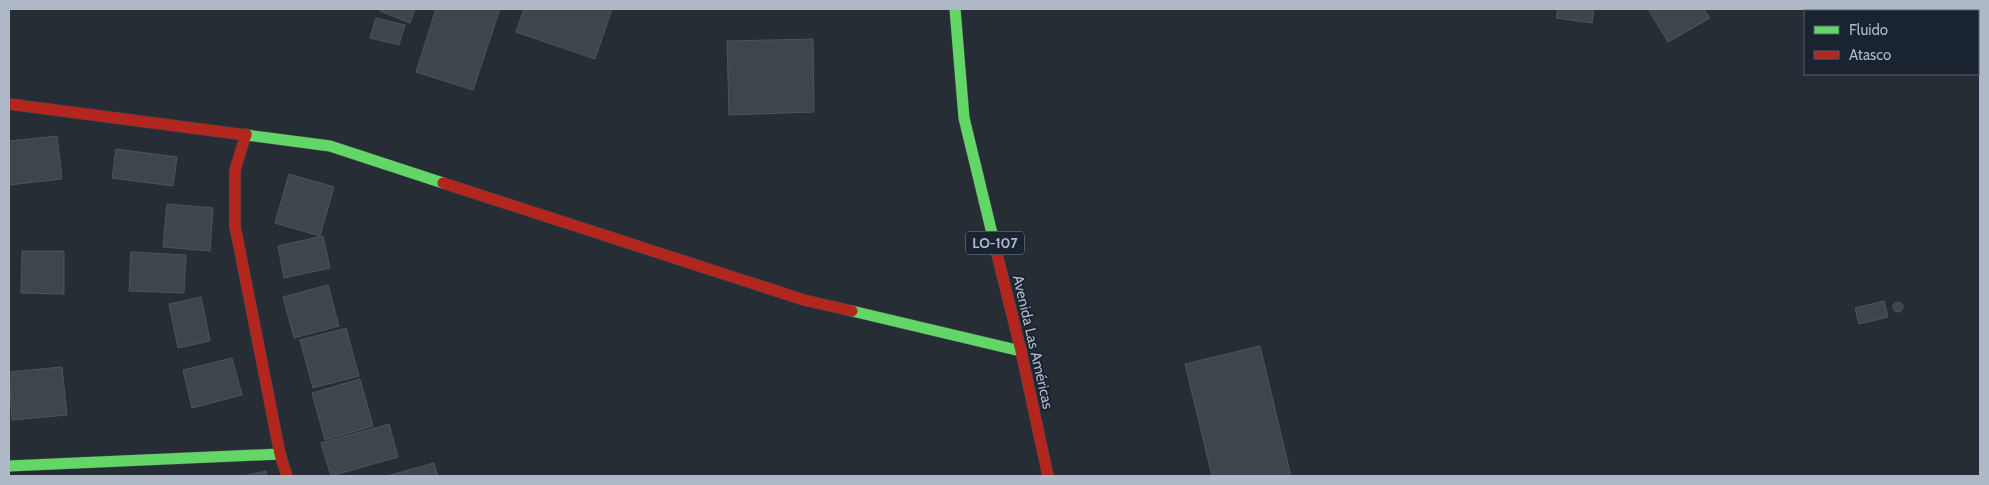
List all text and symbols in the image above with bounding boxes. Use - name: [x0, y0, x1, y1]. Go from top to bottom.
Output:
- legend: [1804, 10, 1979, 75]
- text: Fluido: [1849, 21, 1888, 39]
- text: Atasco: [1849, 46, 1891, 64]
- road number: LO-107: [966, 232, 1024, 254]
- street label: Avenida Las Américas: [1009, 273, 1057, 411]

